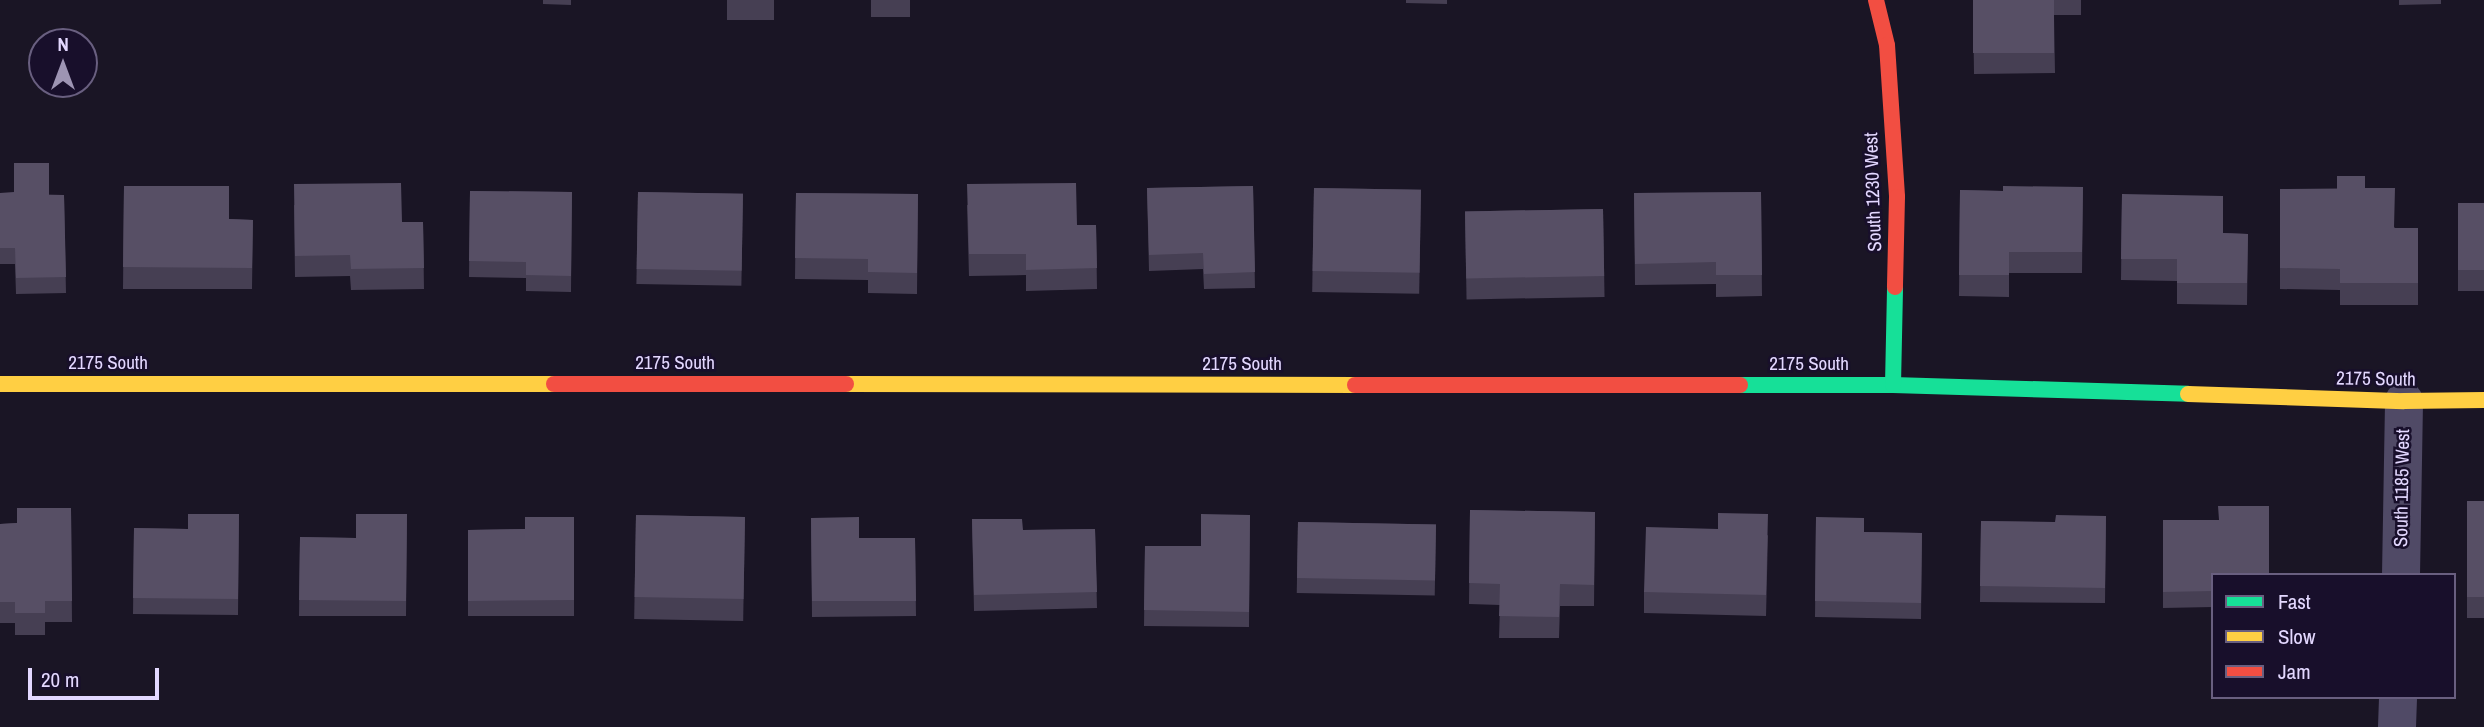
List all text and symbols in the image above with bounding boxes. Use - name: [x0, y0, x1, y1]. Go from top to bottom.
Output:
- north arrow: [28, 28, 98, 98]
- text: N: [57, 31, 69, 57]
- street label: South 1230 West: [1860, 132, 1886, 252]
- street label: 2175 South: [68, 352, 148, 374]
- street label: 2175 South: [635, 352, 715, 374]
- street label: 2175 South: [1202, 353, 1282, 375]
- street label: 2175 South: [1769, 353, 1849, 375]
- street label: 2175 South: [2336, 367, 2416, 391]
- street label: South 1185 West: [2390, 429, 2414, 547]
- legend: [2211, 573, 2456, 699]
- text: Fast: [2278, 587, 2311, 616]
- text: Slow: [2278, 622, 2315, 651]
- scale bar: [32, 654, 163, 698]
- text: Jam: [2278, 657, 2311, 686]
- text: 20 m: [41, 665, 79, 694]

